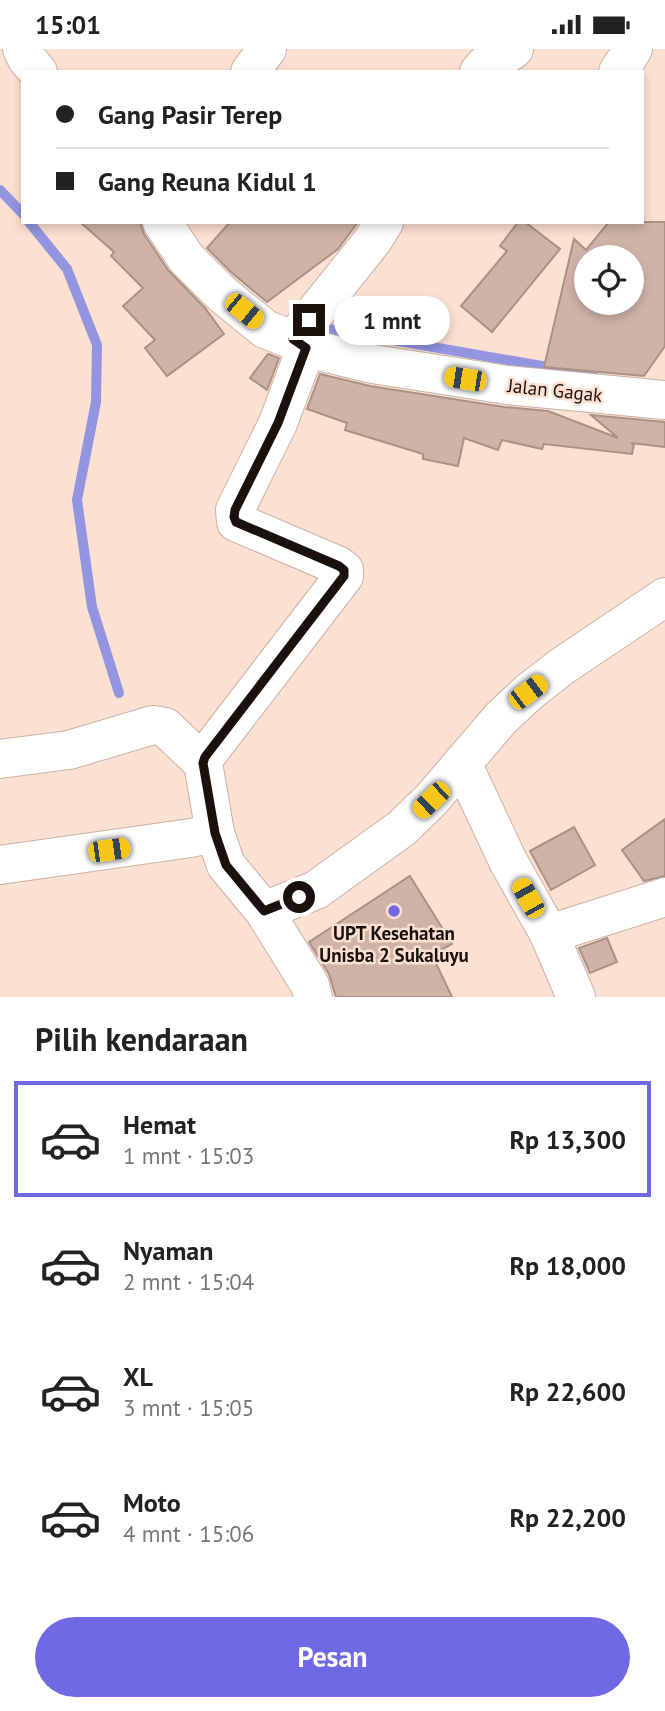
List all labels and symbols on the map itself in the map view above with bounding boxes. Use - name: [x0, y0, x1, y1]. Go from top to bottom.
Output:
- car: [222, 290, 267, 332]
- callout: 1 mnt: [334, 295, 449, 345]
- route end: [293, 304, 325, 336]
- car: [443, 365, 488, 393]
- street label: Jalan Gagak: [505, 373, 604, 407]
- car: [505, 671, 552, 713]
- car: [409, 778, 454, 822]
- car: [87, 837, 132, 863]
- car: [509, 875, 548, 921]
- route start: [283, 881, 315, 913]
- marker: UPT Kesehatan Unisba 2 Sukaluyu: [386, 903, 402, 919]
- place label: UPT Kesehatan Unisba 2 Sukaluyu: [319, 921, 469, 967]

